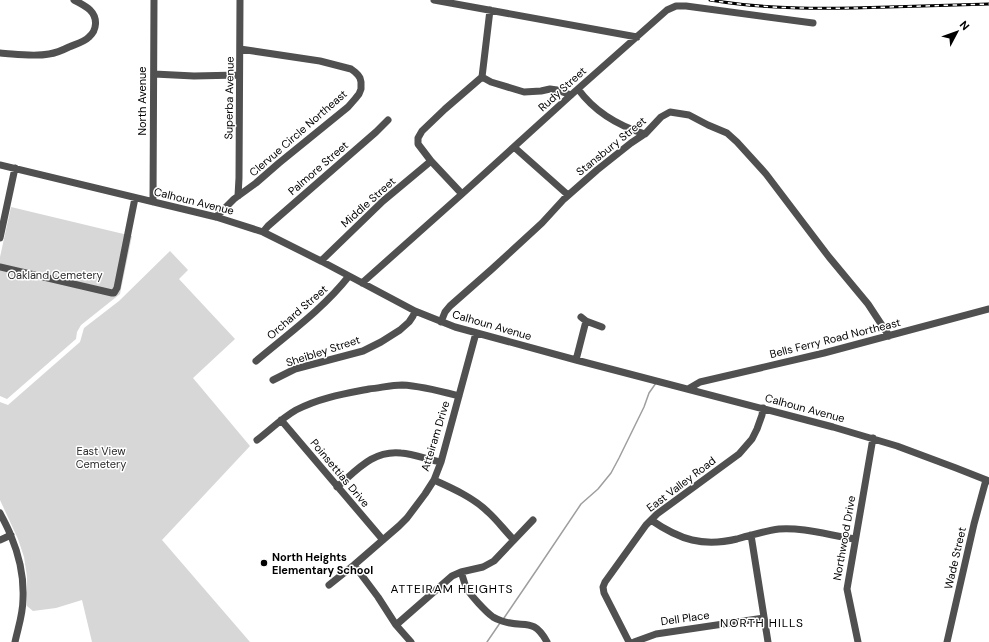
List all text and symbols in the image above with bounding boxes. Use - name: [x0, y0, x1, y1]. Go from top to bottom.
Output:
- north arrow: [937, 12, 977, 52]
- text: N: [957, 18, 972, 33]
- street label: Superba Avenue: [221, 56, 237, 140]
- street label: Rudy Street: [535, 64, 589, 114]
- street label: North Avenue: [135, 66, 149, 136]
- street label: Clervue Circle Northeast: [246, 87, 350, 179]
- street label: Stansbury Street: [573, 113, 649, 179]
- street label: Palmore Street: [285, 138, 351, 198]
- street label: Middle Street: [338, 174, 398, 230]
- street label: Calhoun Avenue: [152, 184, 236, 218]
- park label: Oakland Cemetery: [7, 268, 103, 282]
- street label: Orchard Street: [264, 282, 330, 342]
- street label: Calhoun Avenue: [451, 307, 533, 343]
- street label: Bells Ferry Road Northeast: [768, 315, 902, 361]
- street label: Sheibley Street: [284, 332, 362, 370]
- street label: Calhoun Avenue: [764, 391, 846, 425]
- street label: Atteiram Drive: [418, 399, 452, 473]
- street label: Poinsettias Drive: [307, 436, 373, 510]
- park label: East View Cemetery: [76, 444, 126, 471]
- street label: East Valley Road: [644, 453, 718, 515]
- street label: Northwood Drive: [830, 494, 858, 582]
- street label: Wade Street: [941, 526, 969, 590]
- place label: North Heights Elementary School: [272, 550, 373, 577]
- marker: North Heights Elementary School: [259, 558, 269, 568]
- district label: ATTEIRAM HEIGHTS: [391, 581, 513, 597]
- street label: Dell Place: [660, 608, 710, 628]
- district label: NORTH HILLS: [720, 615, 804, 631]

